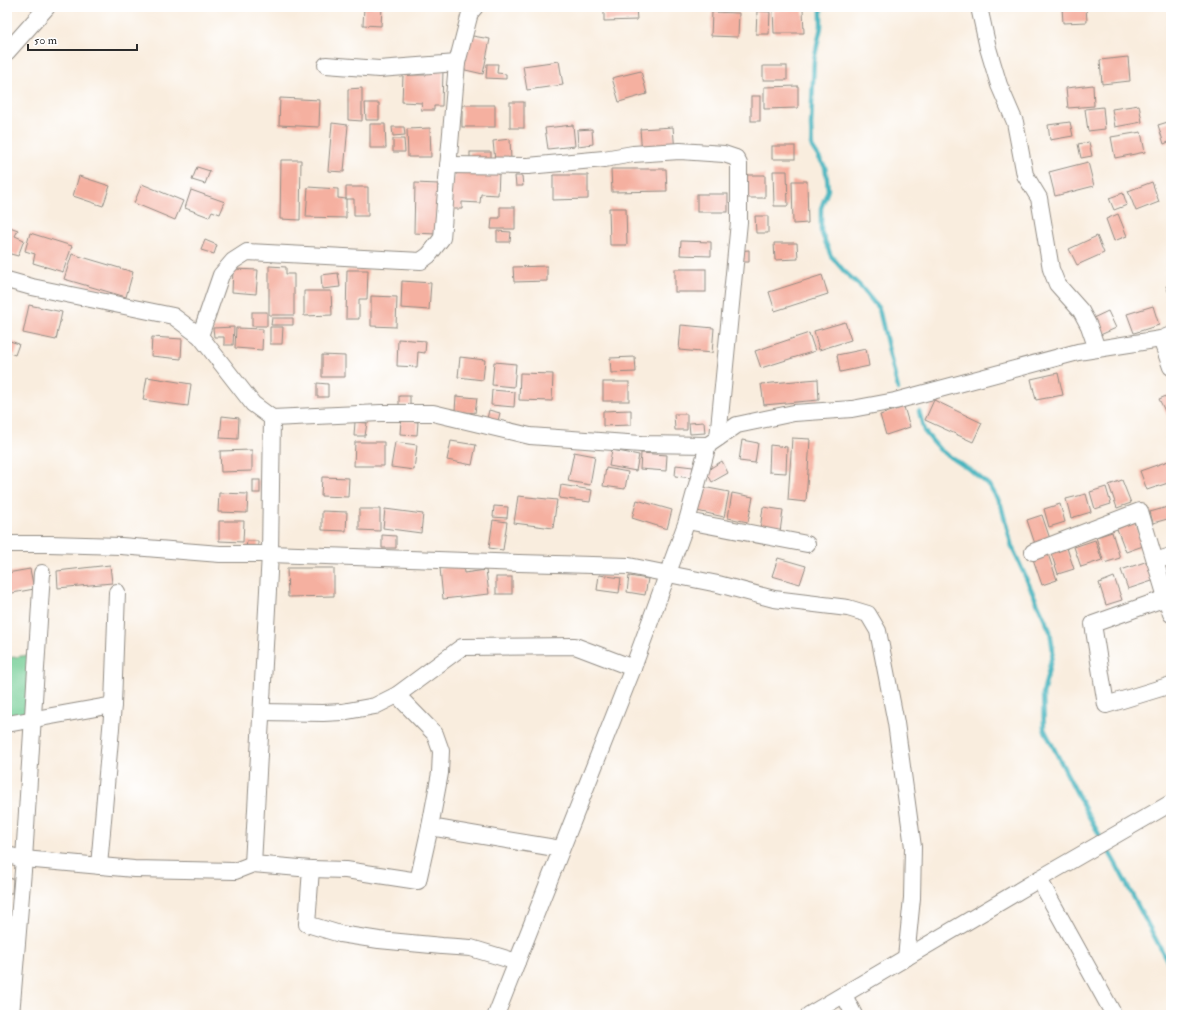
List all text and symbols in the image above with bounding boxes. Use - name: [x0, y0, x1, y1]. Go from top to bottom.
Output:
- scale bar: [28, 26, 137, 52]
- text: 50 m: [34, 33, 58, 48]

